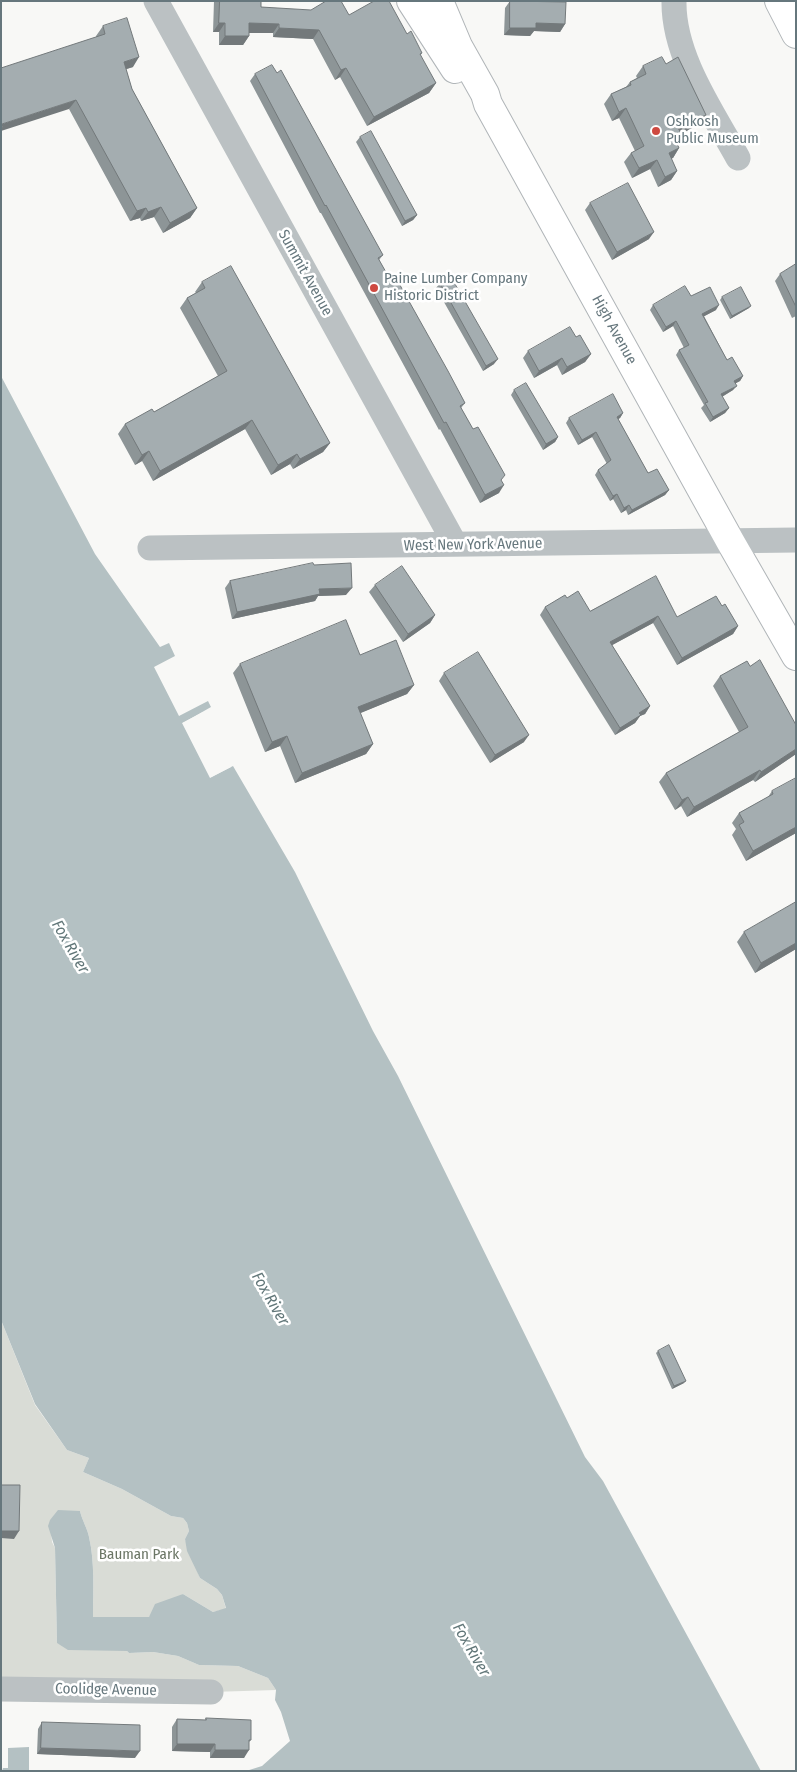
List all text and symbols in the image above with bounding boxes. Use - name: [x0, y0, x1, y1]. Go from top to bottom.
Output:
- place label: Oshkosh Public Museum: [666, 113, 759, 148]
- marker: Oshkosh Public Museum: [650, 125, 662, 137]
- street label: Summit Avenue: [274, 227, 336, 319]
- place label: Paine Lumber Company Historic District: [384, 270, 527, 305]
- marker: Paine Lumber Company Historic District: [368, 282, 380, 294]
- street label: High Avenue: [588, 292, 640, 368]
- street label: West New York Avenue: [404, 535, 542, 555]
- water label: Fox River: [47, 917, 93, 977]
- water label: Fox River: [247, 1269, 293, 1329]
- park label: Bauman Park: [99, 1546, 179, 1564]
- water label: Fox River: [448, 1620, 494, 1680]
- street label: Coolidge Avenue: [55, 1680, 157, 1700]

